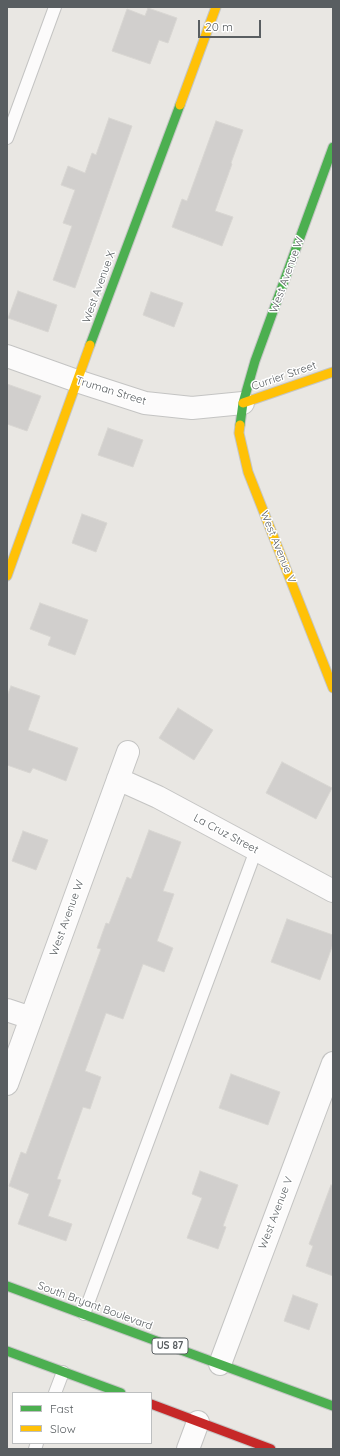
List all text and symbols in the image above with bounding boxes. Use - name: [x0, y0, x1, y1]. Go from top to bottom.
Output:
- scale bar: [200, 12, 263, 38]
- text: 20 m: [205, 19, 233, 34]
- street label: West Avenue W: [267, 235, 307, 315]
- street label: West Avenue X: [80, 249, 118, 325]
- street label: Currier Street: [250, 359, 318, 393]
- street label: Truman Street: [74, 374, 148, 408]
- street label: West Avenue V: [258, 509, 298, 585]
- street label: La Cruz Street: [191, 811, 261, 857]
- street label: West Avenue W: [47, 878, 87, 958]
- street label: West Avenue V: [256, 1175, 296, 1251]
- street label: South Bryant Boulevard: [36, 1279, 154, 1333]
- road number: US 87: [152, 1338, 188, 1354]
- legend: [12, 1392, 152, 1444]
- text: Fast: [50, 1401, 74, 1416]
- text: Slow: [50, 1421, 76, 1436]

